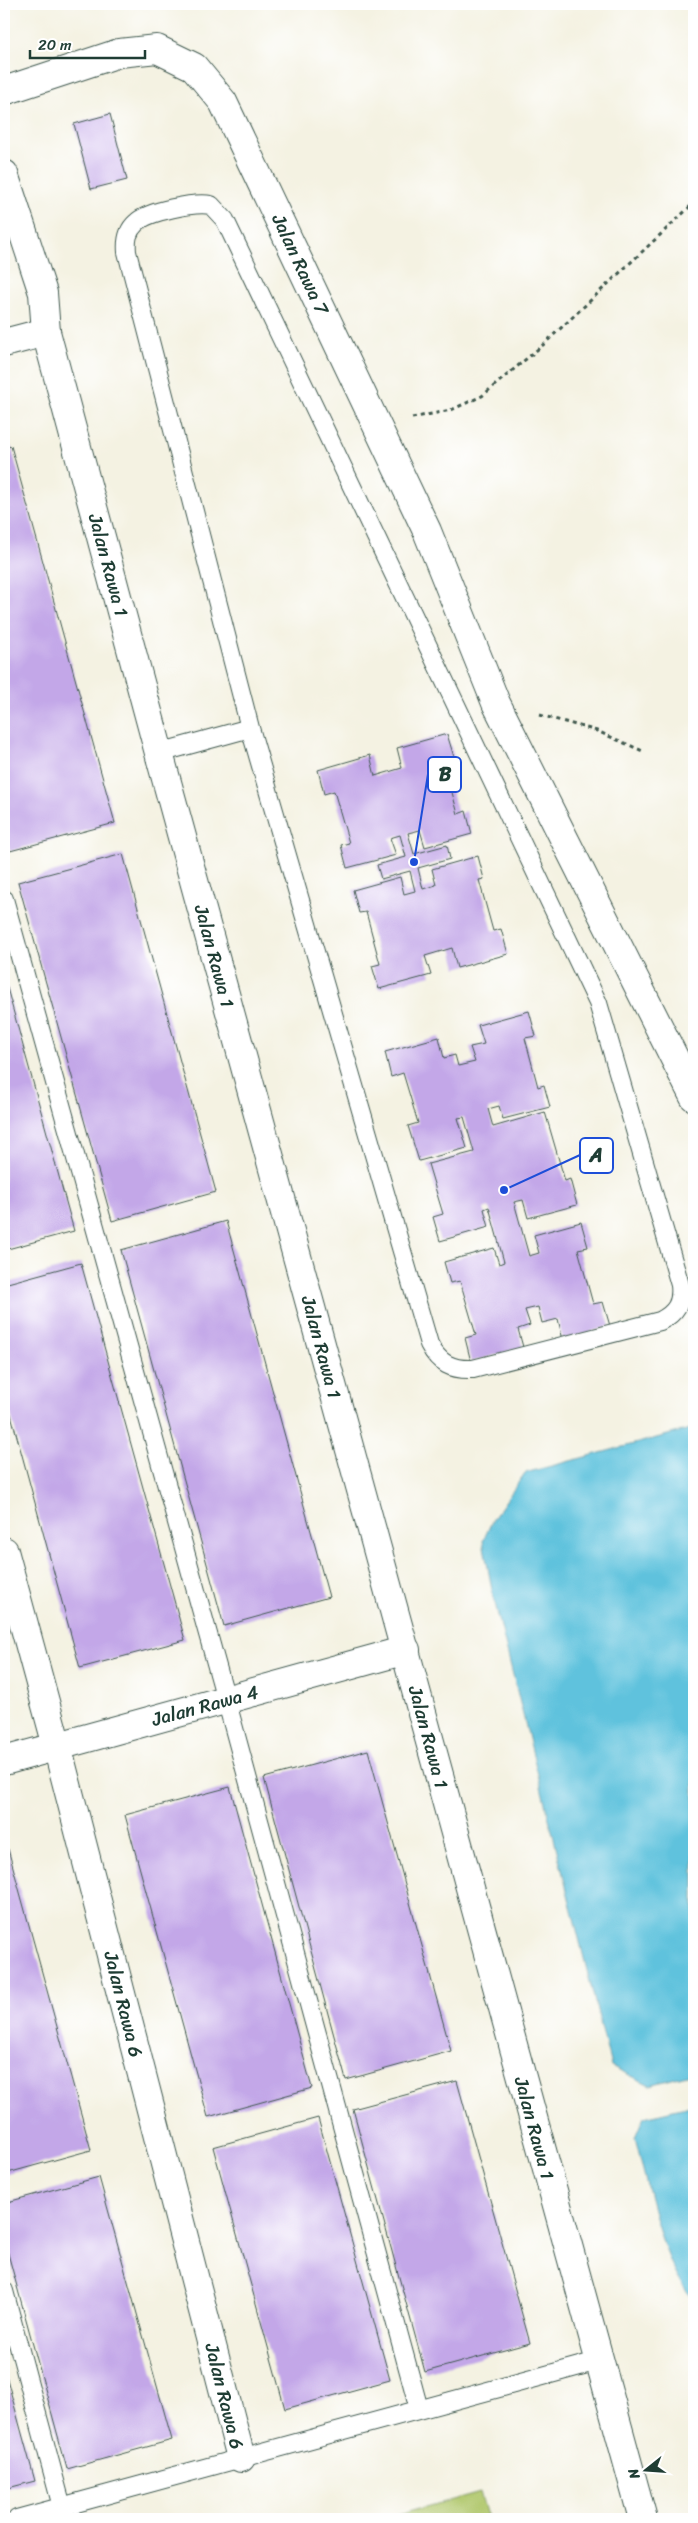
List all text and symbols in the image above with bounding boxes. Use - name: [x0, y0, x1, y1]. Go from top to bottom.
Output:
- scale bar: [30, 28, 145, 60]
- text: 20 m: [38, 32, 72, 58]
- street label: Jalan Rawa 7: [262, 207, 339, 321]
- street label: Jalan Rawa 1: [79, 509, 138, 620]
- callout: B: [428, 757, 461, 792]
- text: B: [439, 757, 452, 792]
- street label: Jalan Rawa 1: [185, 900, 244, 1011]
- callout: A: [580, 1138, 613, 1173]
- text: A: [588, 1138, 603, 1173]
- street label: Jalan Rawa 1: [292, 1291, 351, 1402]
- street label: Jalan Rawa 4: [147, 1675, 262, 1736]
- street label: Jalan Rawa 1: [399, 1681, 458, 1792]
- street label: Jalan Rawa 6: [94, 1947, 153, 2061]
- street label: Jalan Rawa 1: [505, 2072, 564, 2183]
- street label: Jalan Rawa 6: [195, 2339, 254, 2453]
- north arrow: [620, 2446, 670, 2496]
- text: N: [621, 2465, 648, 2483]

